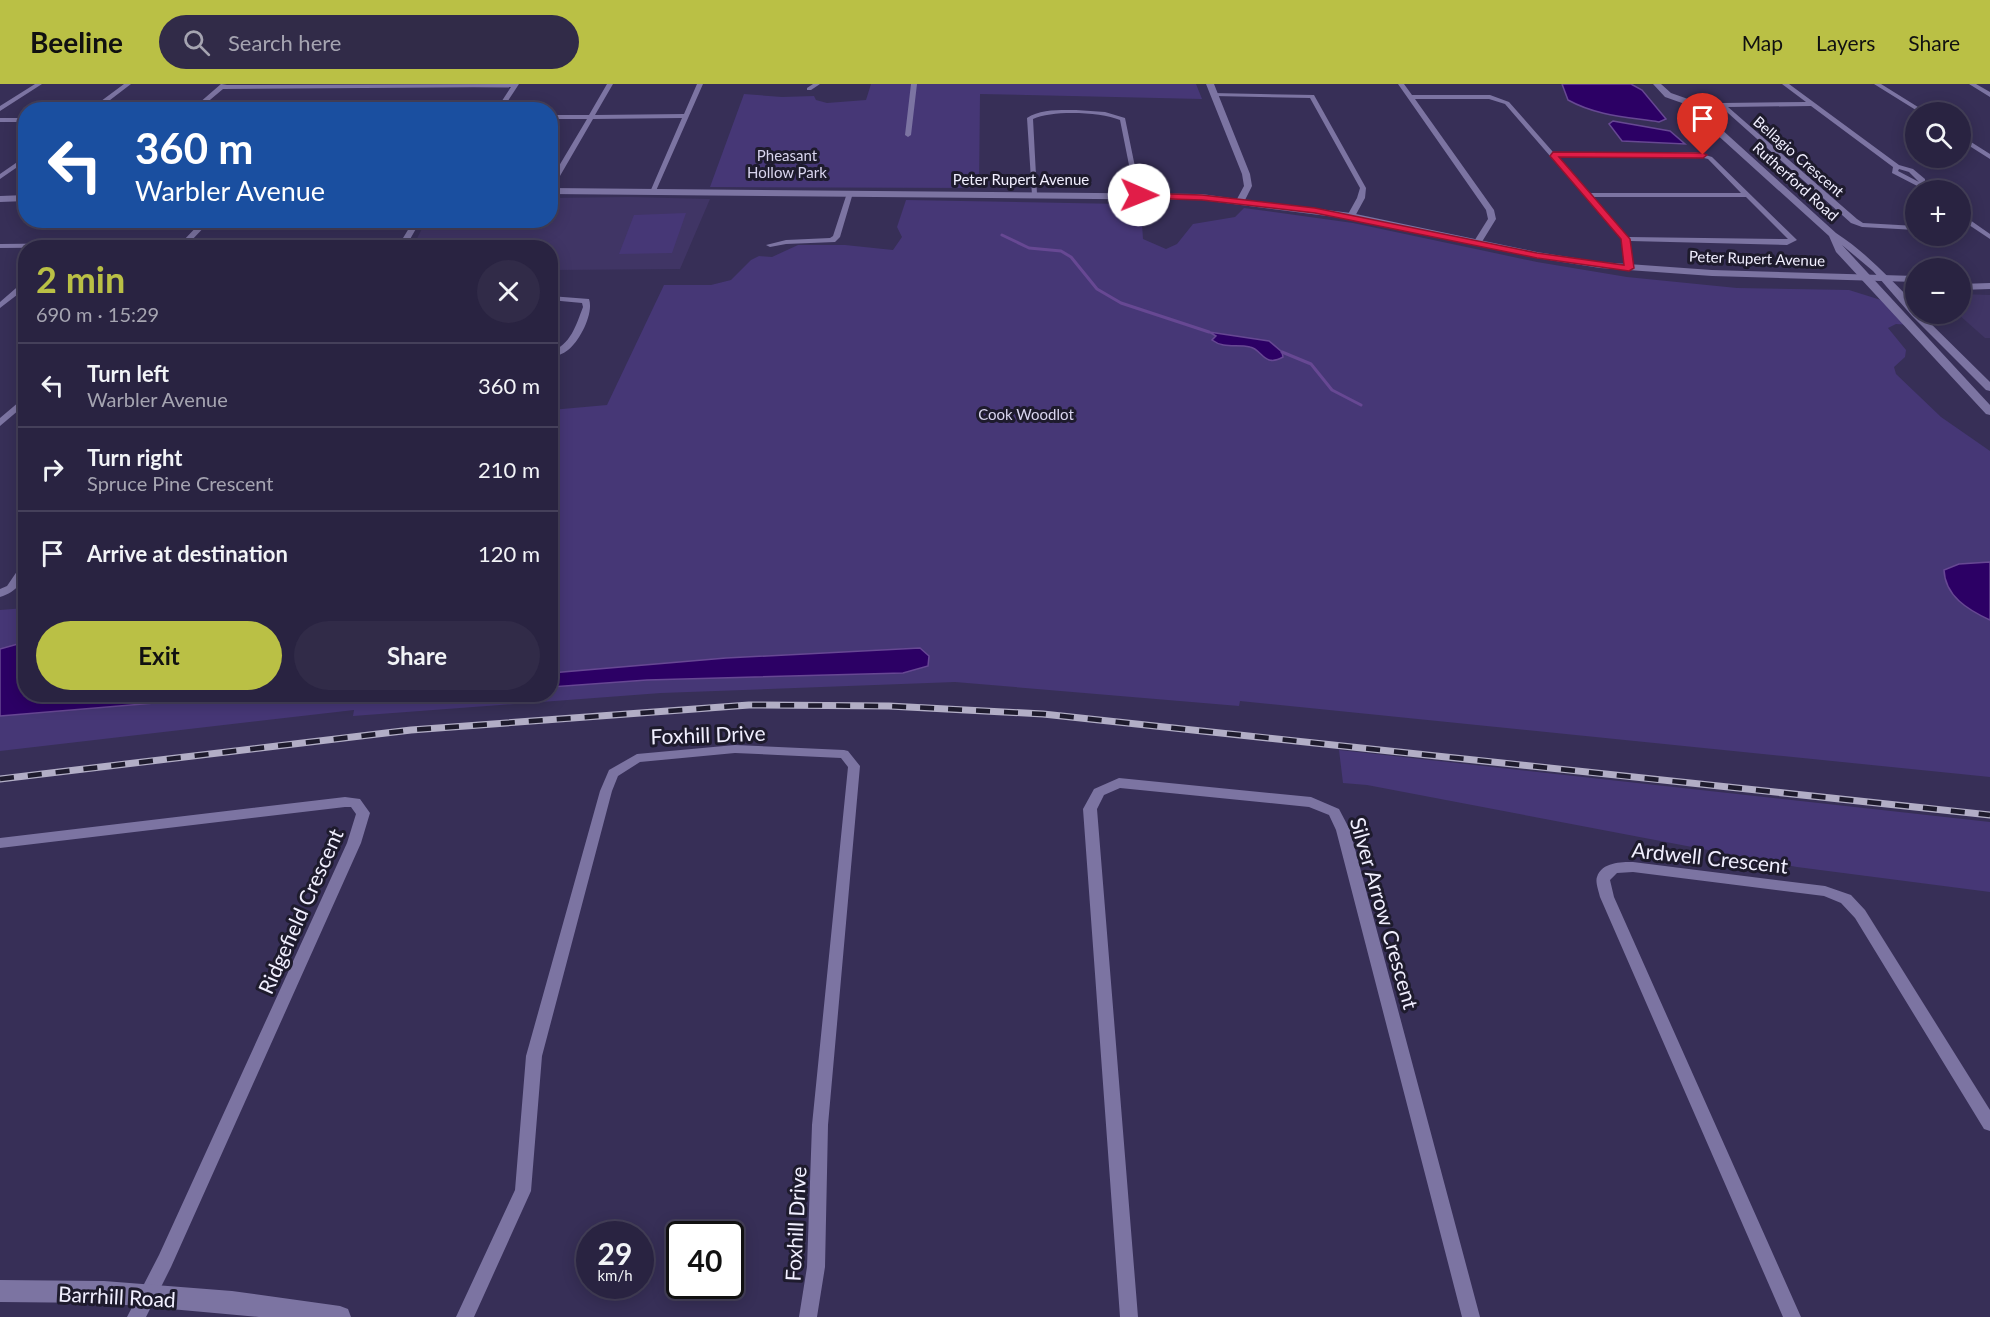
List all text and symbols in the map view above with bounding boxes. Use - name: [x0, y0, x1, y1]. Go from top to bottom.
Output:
- search box: [159, 15, 579, 69]
- text: Beeline: [30, 25, 123, 59]
- icon: search: [180, 26, 213, 59]
- text: Search here: [228, 29, 341, 56]
- text: Map: [1742, 30, 1783, 55]
- text: Layers: [1816, 30, 1875, 55]
- text: Share: [1908, 30, 1960, 55]
- pin: [1677, 93, 1728, 155]
- icon: arrive: [1686, 102, 1719, 135]
- map controls: [1905, 102, 1971, 324]
- button: search: [1905, 102, 1971, 168]
- street label: Bellagio Crescent: [1750, 112, 1848, 201]
- text: 360 m: [135, 123, 253, 173]
- icon: left: [36, 126, 114, 204]
- street label: Rutherford Road: [1750, 138, 1842, 224]
- park label: Pheasant Hollow Park: [747, 146, 827, 181]
- position arrow: [1107, 163, 1171, 227]
- street label: Peter Rupert Avenue: [953, 170, 1089, 188]
- text: Warbler Avenue: [135, 174, 325, 207]
- button: +: [1905, 180, 1971, 246]
- street label: Peter Rupert Avenue: [1689, 247, 1826, 269]
- text: 2 min: [36, 257, 125, 301]
- button: −: [1905, 258, 1971, 324]
- button: close: [477, 260, 540, 323]
- text: 690 m · 15:29: [36, 302, 159, 326]
- text: Turn left: [87, 360, 169, 387]
- icon: left: [36, 369, 69, 402]
- text: 360 m: [478, 372, 540, 399]
- text: Warbler Avenue: [87, 387, 228, 411]
- park label: Cook Woodlot: [978, 405, 1074, 423]
- text: Turn right: [87, 444, 182, 471]
- icon: right: [36, 453, 69, 486]
- text: 210 m: [478, 456, 540, 483]
- text: Spruce Pine Crescent: [87, 471, 273, 495]
- icon: arrive: [36, 537, 69, 570]
- text: Arrive at destination: [87, 540, 288, 567]
- text: 120 m: [478, 540, 540, 567]
- button: Exit: [36, 621, 282, 690]
- button: Share: [294, 621, 540, 690]
- street label: Foxhill Drive: [650, 720, 766, 748]
- street label: Silver Arrow Crescent: [1346, 814, 1424, 1012]
- street label: Ridgefield Crescent: [252, 824, 348, 997]
- street label: Ardwell Crescent: [1630, 836, 1790, 878]
- street label: Foxhill Drive: [780, 1166, 810, 1282]
- speed limit sign: 40: [666, 1221, 744, 1299]
- text: 29: [598, 1235, 632, 1271]
- text: km/h: [597, 1266, 633, 1284]
- street label: Barrhill Road: [58, 1280, 176, 1312]

